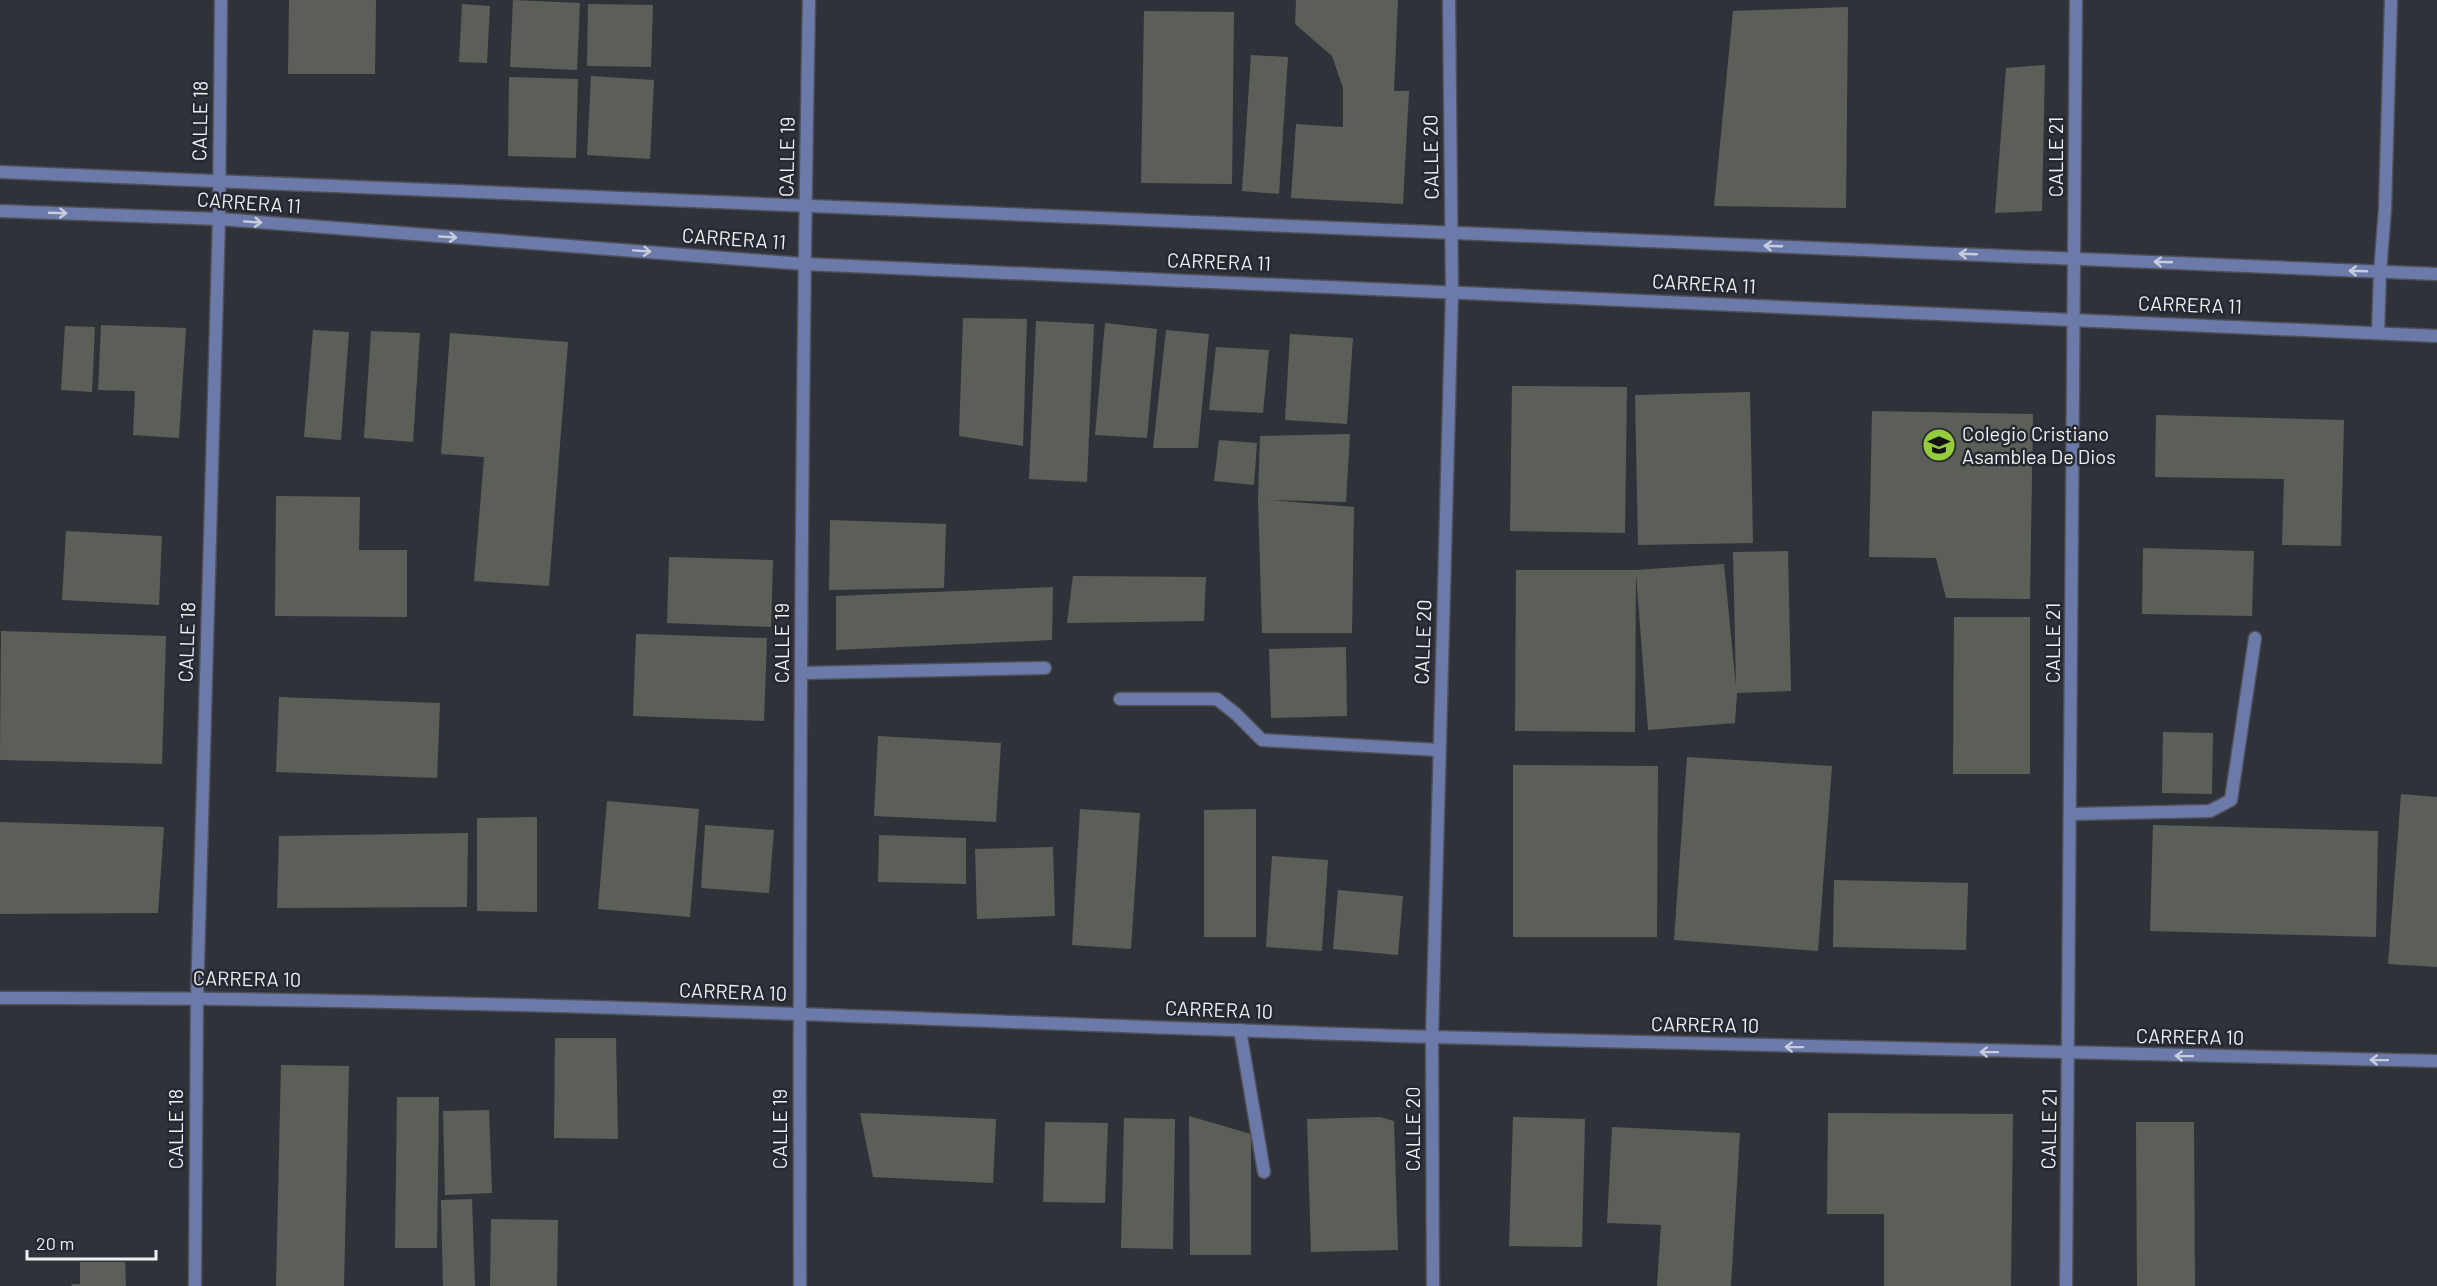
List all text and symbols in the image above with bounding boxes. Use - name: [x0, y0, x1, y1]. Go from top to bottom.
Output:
- street label: CALLE 18: [186, 81, 212, 161]
- street label: CALLE 20: [1417, 114, 1443, 200]
- street label: CALLE 19: [773, 117, 799, 197]
- street label: CALLE 21: [2043, 117, 2067, 197]
- street label: CARRERA 11: [196, 186, 302, 218]
- one-way arrow: [48, 207, 68, 218]
- one-way arrow: [243, 217, 263, 228]
- street label: CARRERA 11: [681, 222, 787, 254]
- one-way arrow: [437, 231, 457, 242]
- one-way arrow: [1764, 240, 1784, 252]
- one-way arrow: [632, 246, 652, 257]
- street label: CARRERA 11: [1167, 247, 1271, 275]
- one-way arrow: [1958, 249, 1978, 260]
- one-way arrow: [2153, 257, 2173, 268]
- one-way arrow: [2348, 265, 2368, 276]
- street label: CARRERA 11: [1651, 268, 1757, 298]
- street label: CARRERA 11: [2138, 290, 2242, 318]
- place label: Colegio Cristiano Asamblea De Dios: [1962, 421, 2116, 468]
- school or university icon: Colegio Cristiano Asamblea De Dios: [1921, 427, 1957, 463]
- street label: CALLE 20: [1409, 599, 1435, 685]
- street label: CALLE 18: [173, 601, 199, 683]
- street label: CALLE 19: [769, 603, 793, 683]
- street label: CALLE 21: [2040, 603, 2064, 683]
- street label: CARRERA 10: [193, 965, 301, 991]
- street label: CARRERA 10: [679, 977, 788, 1005]
- street label: CARRERA 10: [1165, 995, 1274, 1023]
- street label: CARRERA 10: [1651, 1011, 1759, 1037]
- street label: CARRERA 10: [2136, 1023, 2244, 1049]
- one-way arrow: [1784, 1041, 1804, 1052]
- one-way arrow: [1979, 1046, 1999, 1057]
- one-way arrow: [2174, 1050, 2194, 1062]
- one-way arrow: [2369, 1054, 2389, 1066]
- street label: CALLE 20: [1400, 1086, 1424, 1172]
- street label: CALLE 18: [163, 1089, 187, 1169]
- street label: CALLE 19: [767, 1089, 791, 1169]
- street label: CALLE 21: [2035, 1089, 2061, 1169]
- scale bar: [27, 1223, 156, 1261]
- text: 20 m: [36, 1232, 74, 1254]

